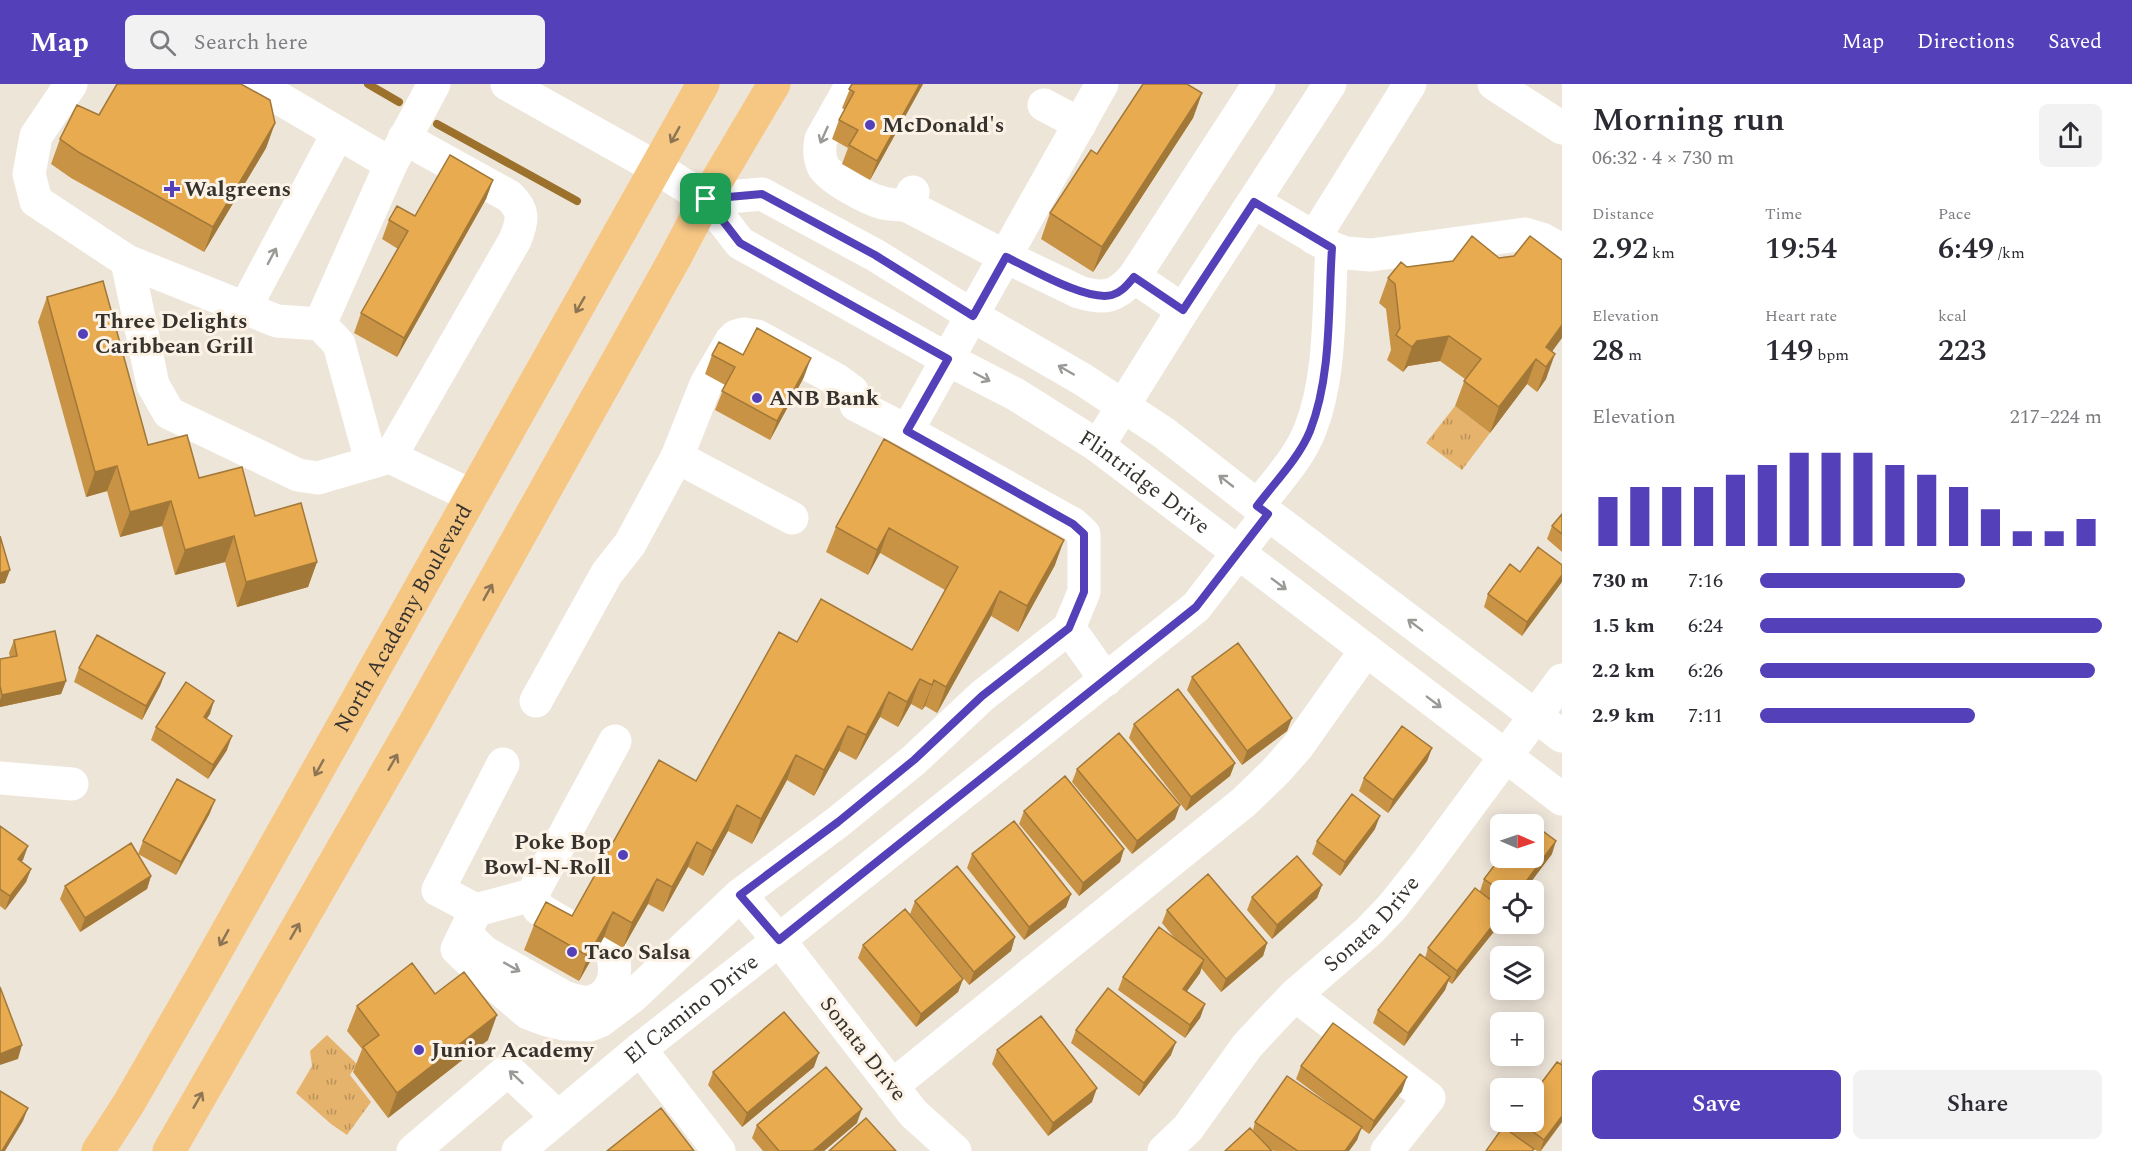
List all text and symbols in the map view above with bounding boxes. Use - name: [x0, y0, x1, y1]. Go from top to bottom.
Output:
- search box: [125, 15, 545, 69]
- text: Map: [30, 21, 89, 64]
- icon: search: [146, 26, 179, 59]
- text: Search here: [194, 26, 308, 59]
- text: Map: [1842, 26, 1884, 58]
- text: Directions: [1917, 26, 2015, 58]
- text: Saved: [2048, 26, 2102, 58]
- text: Morning run: [1592, 95, 1785, 145]
- button: share: [2039, 104, 2102, 167]
- place label: McDonald's: [882, 109, 1004, 142]
- marker: McDonald's: [863, 118, 877, 132]
- one-way arrow: [669, 126, 681, 143]
- one-way arrow: [818, 126, 829, 144]
- text: 06:32 · 4 × 730 m: [1592, 143, 1734, 173]
- place label: Walgreens: [184, 173, 291, 206]
- pin: [680, 173, 731, 224]
- marker: Walgreens: [165, 182, 179, 196]
- icon: arrive: [689, 182, 722, 215]
- text: Distance: [1592, 202, 1654, 226]
- text: Time: [1765, 202, 1802, 226]
- text: Pace: [1938, 202, 1971, 226]
- text: 2.92: [1592, 226, 1648, 272]
- text: 19:54: [1765, 226, 1837, 272]
- text: 6:49: [1938, 226, 1994, 272]
- text: km: [1648, 241, 1675, 265]
- text: /km: [1994, 241, 2025, 265]
- one-way arrow: [267, 248, 278, 266]
- one-way arrow: [574, 296, 585, 314]
- text: Elevation: [1592, 304, 1659, 328]
- text: Heart rate: [1765, 304, 1837, 328]
- text: kcal: [1938, 304, 1967, 328]
- place label: Three Delights Caribbean Grill: [95, 305, 254, 363]
- marker: Three Delights Caribbean Grill: [76, 327, 90, 341]
- text: 28: [1592, 328, 1624, 374]
- text: 149: [1765, 328, 1813, 374]
- text: 223: [1938, 328, 1986, 374]
- text: m: [1624, 343, 1642, 367]
- text: bpm: [1813, 343, 1849, 367]
- one-way arrow: [1058, 364, 1075, 376]
- one-way arrow: [972, 372, 990, 383]
- place label: ANB Bank: [769, 382, 880, 415]
- marker: ANB Bank: [750, 391, 764, 405]
- text: Elevation: [1592, 402, 1676, 432]
- text: 217–224 m: [2010, 402, 2102, 432]
- street label: Flintridge Drive: [1072, 422, 1217, 542]
- one-way arrow: [1218, 475, 1234, 488]
- street label: North Academy Boulevard: [326, 498, 481, 739]
- text: 730 m: [1592, 566, 1649, 596]
- text: 7:16: [1688, 566, 1723, 596]
- one-way arrow: [1271, 577, 1287, 590]
- one-way arrow: [482, 584, 494, 601]
- text: 1.5 km: [1592, 611, 1655, 641]
- text: 6:24: [1688, 611, 1723, 641]
- one-way arrow: [1407, 618, 1423, 631]
- text: 2.2 km: [1592, 656, 1655, 686]
- text: 6:26: [1688, 656, 1723, 686]
- one-way arrow: [1426, 696, 1442, 709]
- text: 2.9 km: [1592, 701, 1655, 731]
- text: 7:11: [1688, 701, 1723, 731]
- one-way arrow: [387, 754, 399, 771]
- one-way arrow: [313, 759, 325, 776]
- north arrow: [1490, 814, 1544, 868]
- map controls: [1490, 814, 1544, 1132]
- place label: Poke Bop Bowl-N-Roll: [483, 826, 611, 884]
- marker: Poke Bop Bowl-N-Roll: [616, 848, 630, 862]
- street label: Sonata Drive: [1316, 868, 1427, 980]
- button: locate: [1490, 880, 1544, 934]
- one-way arrow: [290, 923, 302, 940]
- one-way arrow: [218, 929, 230, 946]
- place label: Taco Salsa: [584, 936, 691, 969]
- marker: Taco Salsa: [565, 945, 579, 959]
- street label: El Camino Drive: [617, 946, 765, 1072]
- button: layers: [1490, 946, 1544, 1000]
- one-way arrow: [502, 962, 520, 973]
- street label: Sonata Drive: [811, 989, 915, 1109]
- button: +: [1490, 1012, 1544, 1066]
- place label: Junior Academy: [431, 1034, 595, 1067]
- marker: Junior Academy: [412, 1043, 426, 1057]
- one-way arrow: [509, 1070, 524, 1084]
- button: Save: [1592, 1070, 1841, 1139]
- button: Share: [1853, 1070, 2102, 1139]
- button: −: [1490, 1078, 1544, 1132]
- one-way arrow: [193, 1092, 205, 1109]

